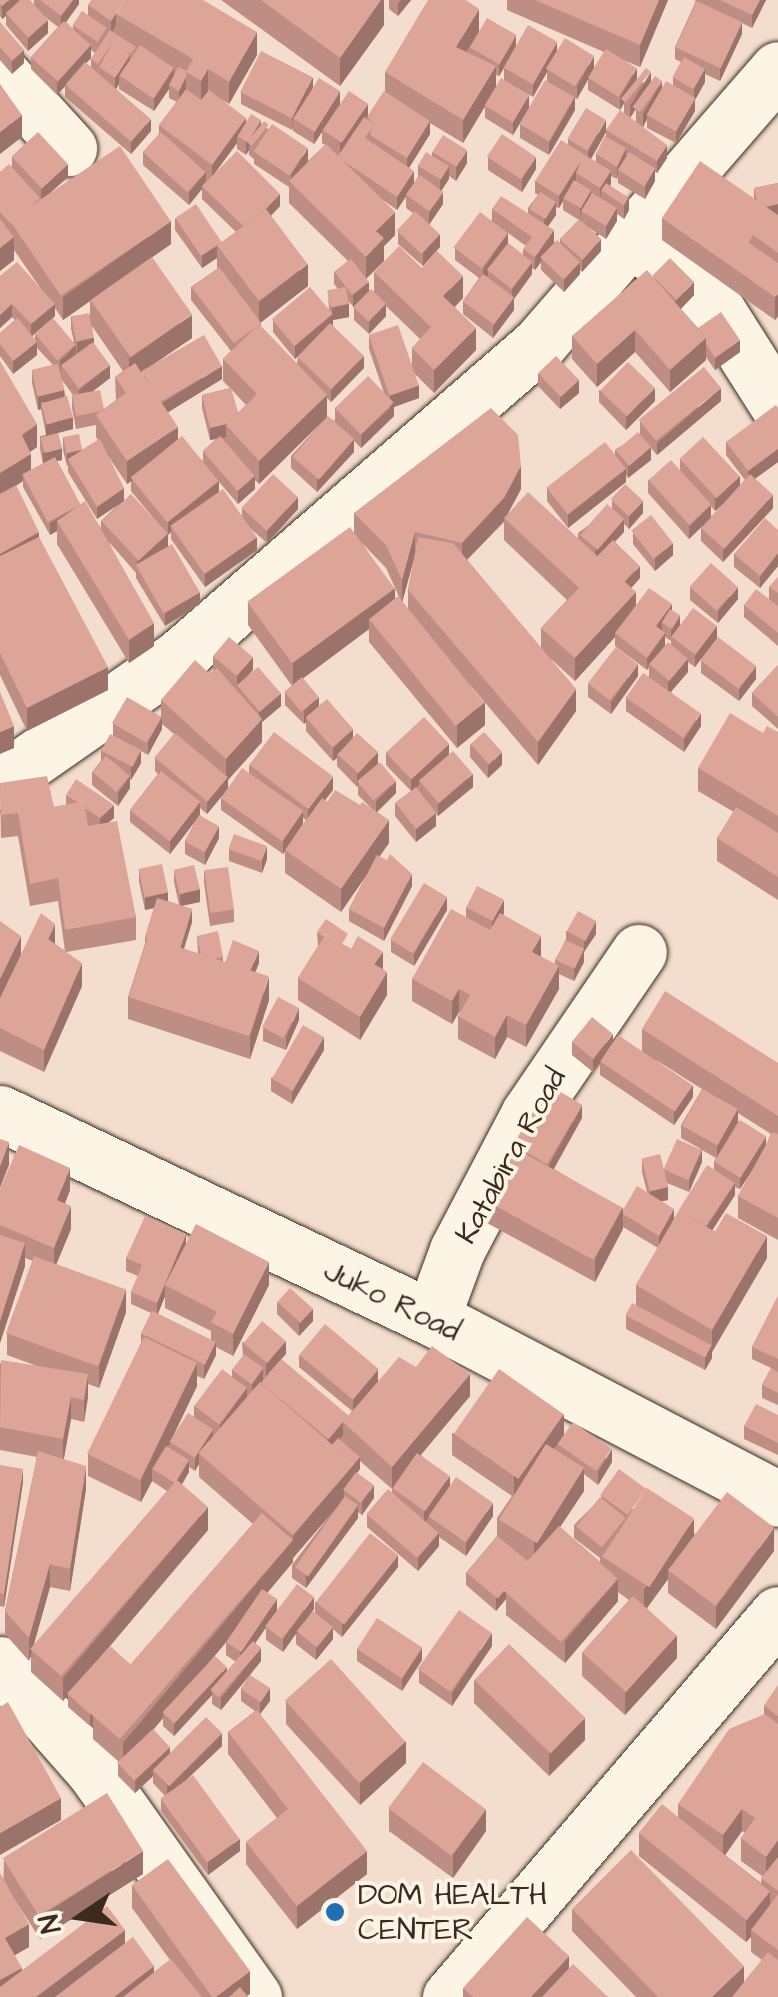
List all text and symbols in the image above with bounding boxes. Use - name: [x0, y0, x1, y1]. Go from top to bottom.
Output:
- street label: Katabira Road: [448, 1062, 574, 1250]
- street label: Juko Road: [318, 1253, 466, 1349]
- north arrow: [30, 1867, 130, 1967]
- place label: DOM HEALTH CENTER: [358, 1877, 547, 1948]
- marker: DOM HEALTH CENTER: [322, 1899, 348, 1925]
- text: N: [29, 1911, 71, 1937]

